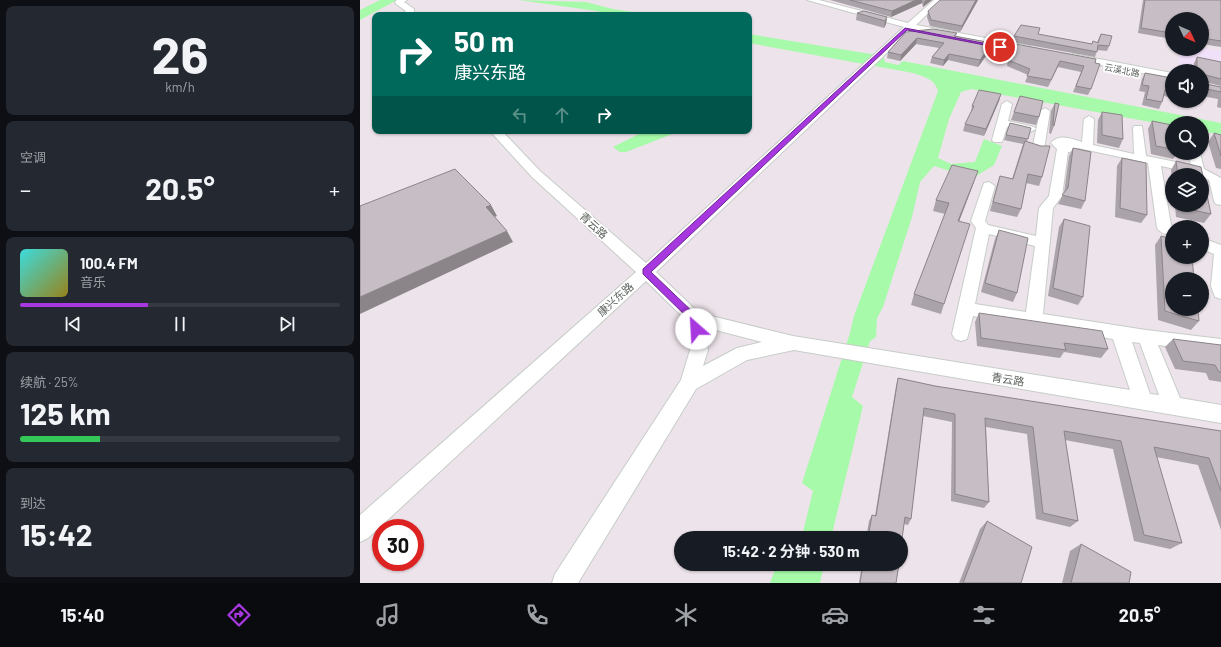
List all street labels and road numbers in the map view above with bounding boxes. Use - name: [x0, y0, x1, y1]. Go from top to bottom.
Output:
- street label: 云溪北路: [1103, 61, 1141, 79]
- street label: 青云路: [577, 209, 611, 241]
- street label: 康兴东路: [594, 279, 636, 319]
- street label: 青云路: [991, 370, 1025, 388]

